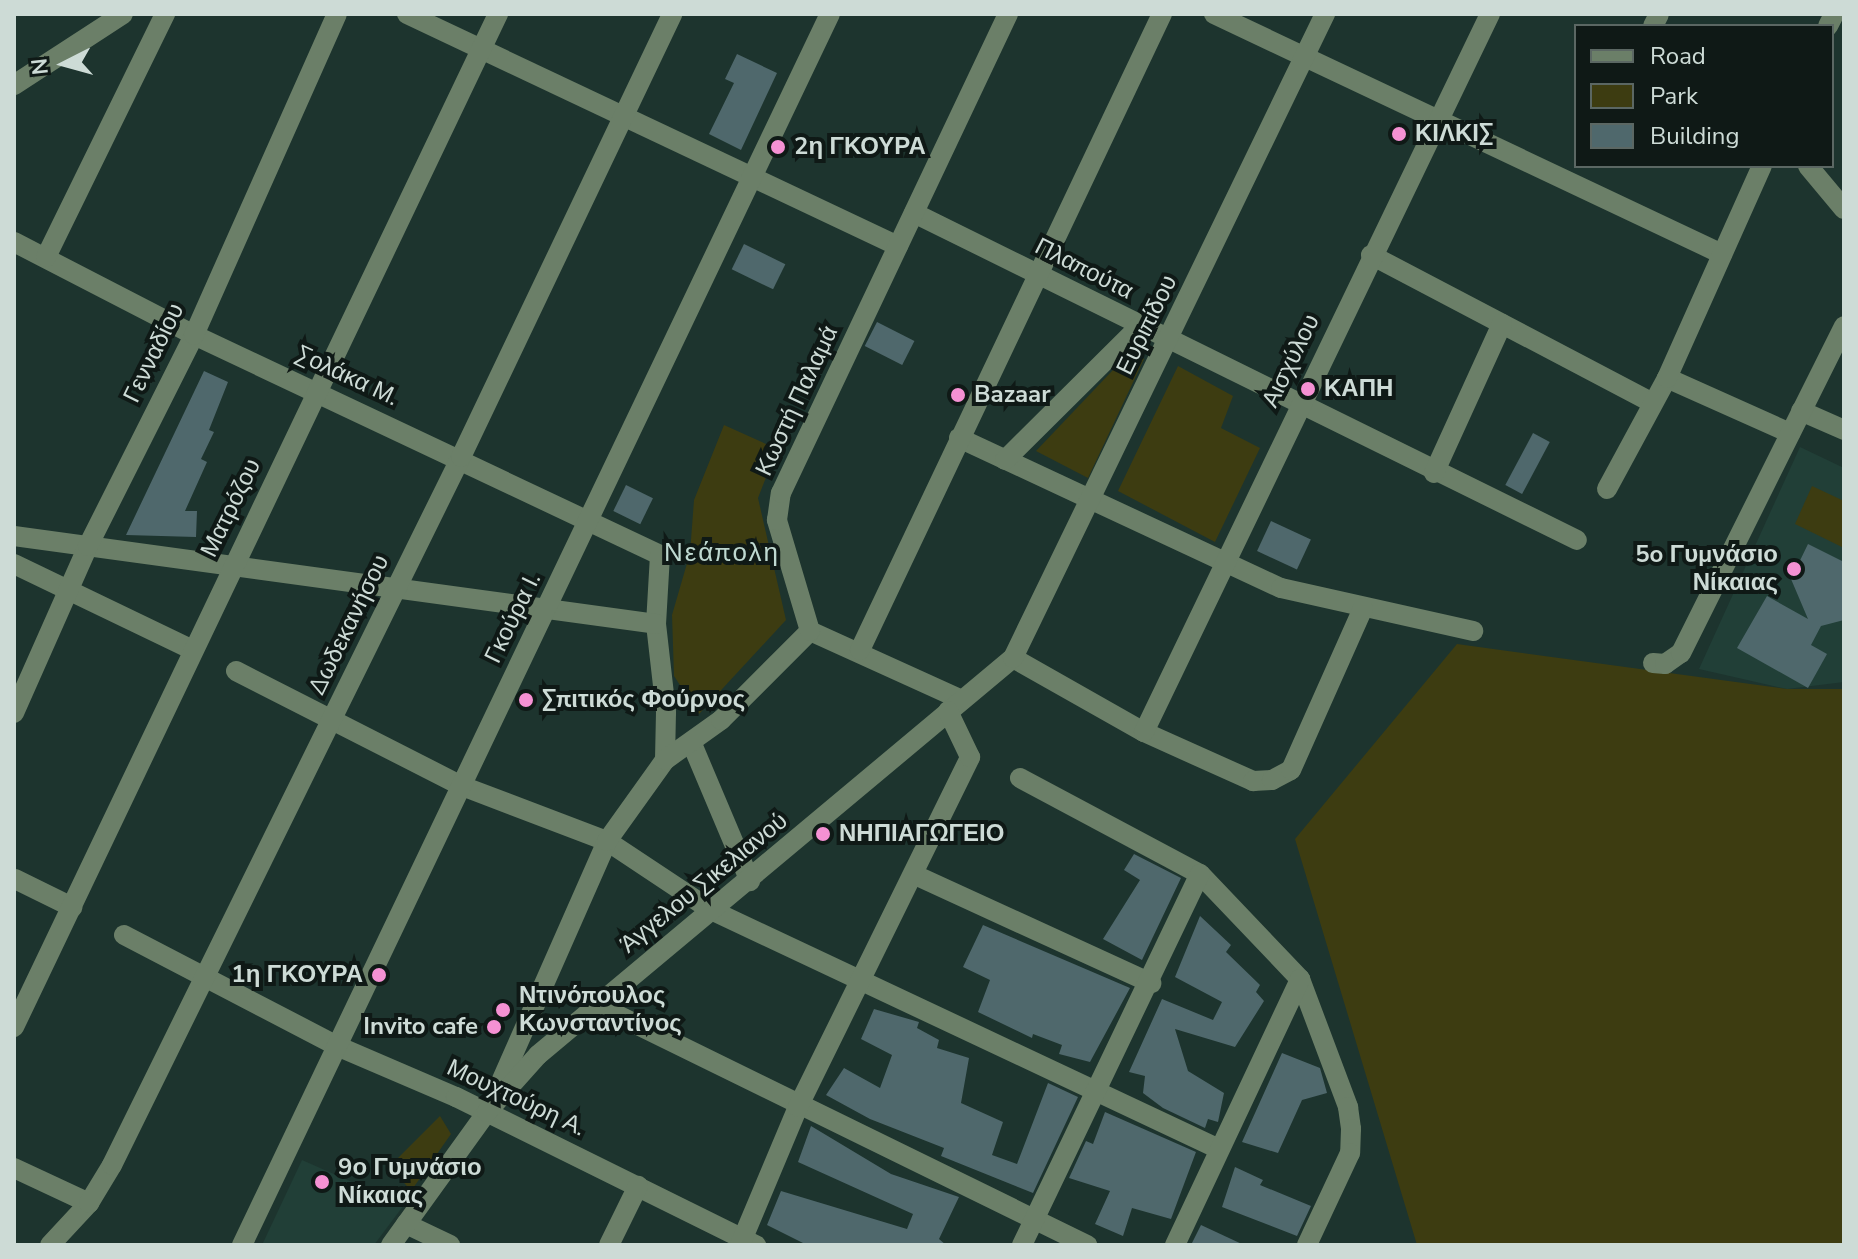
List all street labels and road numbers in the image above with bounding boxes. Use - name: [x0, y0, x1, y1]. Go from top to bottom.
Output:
- street label: Πλαπούτα: [1030, 232, 1138, 306]
- street label: Ευριπίδου: [1111, 270, 1183, 380]
- street label: Γενναδίου: [118, 299, 190, 407]
- street label: Αισχύλου: [1256, 310, 1326, 412]
- street label: Κωστή Παλαμά: [750, 321, 844, 481]
- street label: Σολάκα Μ.: [291, 340, 403, 412]
- street label: Ματρόζου: [195, 454, 267, 562]
- street label: Δωδεκανήσου: [303, 550, 395, 700]
- street label: Γκούρα Ι.: [479, 568, 547, 668]
- street label: Άγγελου Σικελιανού: [615, 807, 793, 959]
- street label: Μουχτούρη Α.: [442, 1053, 590, 1143]

